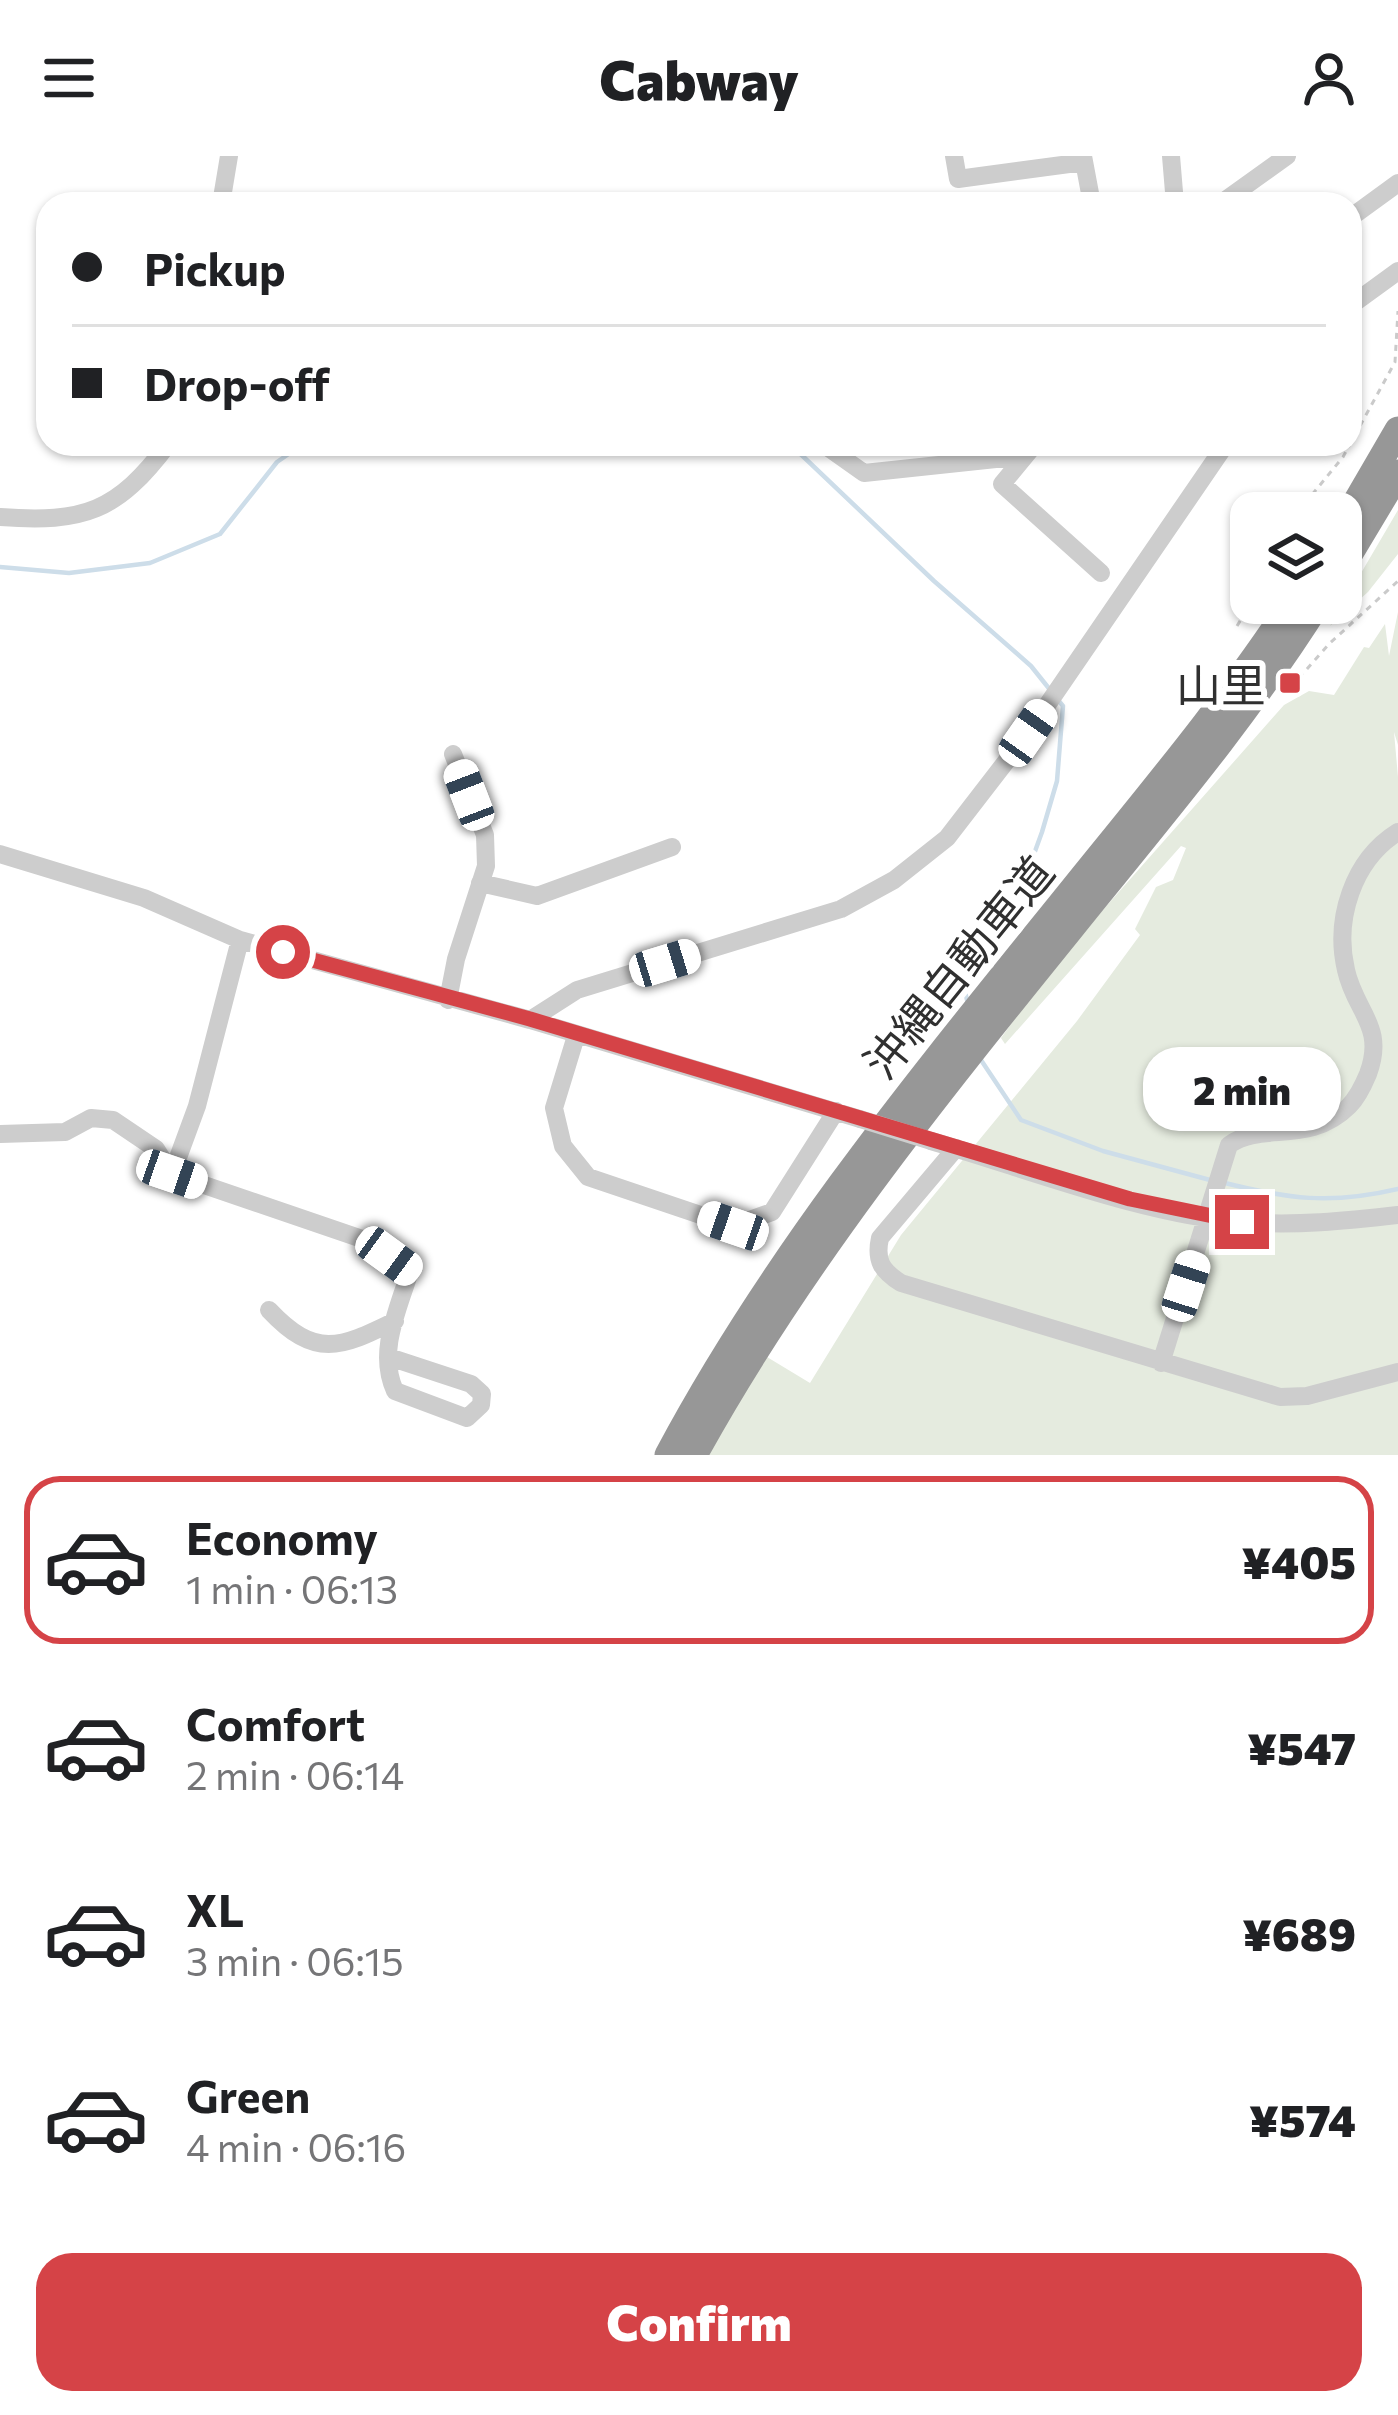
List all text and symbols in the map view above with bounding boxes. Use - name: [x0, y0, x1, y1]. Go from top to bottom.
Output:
- icon: menu: [36, 45, 102, 111]
- text: Cabway: [599, 45, 799, 111]
- icon: person: [1296, 45, 1362, 111]
- text: Pickup: [144, 240, 286, 295]
- text: Drop-off: [144, 355, 330, 410]
- map controls: [1230, 492, 1362, 624]
- button: layers: [1230, 492, 1362, 624]
- place label: 山里: [1176, 656, 1266, 711]
- marker: 山里: [1277, 670, 1303, 696]
- car: [993, 693, 1063, 773]
- car: [439, 755, 499, 835]
- street label: 沖縄自動車道: [851, 844, 1063, 1088]
- route start: [256, 925, 310, 979]
- car: [625, 935, 705, 991]
- callout: 2 min: [1143, 1048, 1341, 1132]
- text: 2 min: [1193, 1065, 1291, 1113]
- car: [132, 1145, 212, 1203]
- route end: [1215, 1195, 1269, 1249]
- car: [693, 1197, 773, 1255]
- car: [349, 1220, 429, 1292]
- car: [1158, 1246, 1214, 1326]
- icon: car: [42, 1506, 150, 1614]
- text: Economy: [186, 1509, 378, 1564]
- text: ¥405: [1241, 1533, 1356, 1588]
- text: 1 min · 06:13: [186, 1564, 398, 1612]
- icon: car: [42, 1692, 150, 1800]
- text: Comfort: [186, 1695, 365, 1750]
- text: ¥547: [1247, 1719, 1356, 1774]
- text: 2 min · 06:14: [186, 1750, 404, 1798]
- icon: car: [42, 1878, 150, 1986]
- text: XL: [186, 1881, 244, 1936]
- text: ¥689: [1242, 1905, 1356, 1960]
- text: 3 min · 06:15: [186, 1936, 404, 1984]
- icon: car: [42, 2064, 150, 2172]
- text: Green: [186, 2067, 310, 2122]
- text: ¥574: [1249, 2091, 1356, 2146]
- text: 4 min · 06:16: [186, 2122, 406, 2170]
- button: Confirm: [36, 2253, 1362, 2391]

